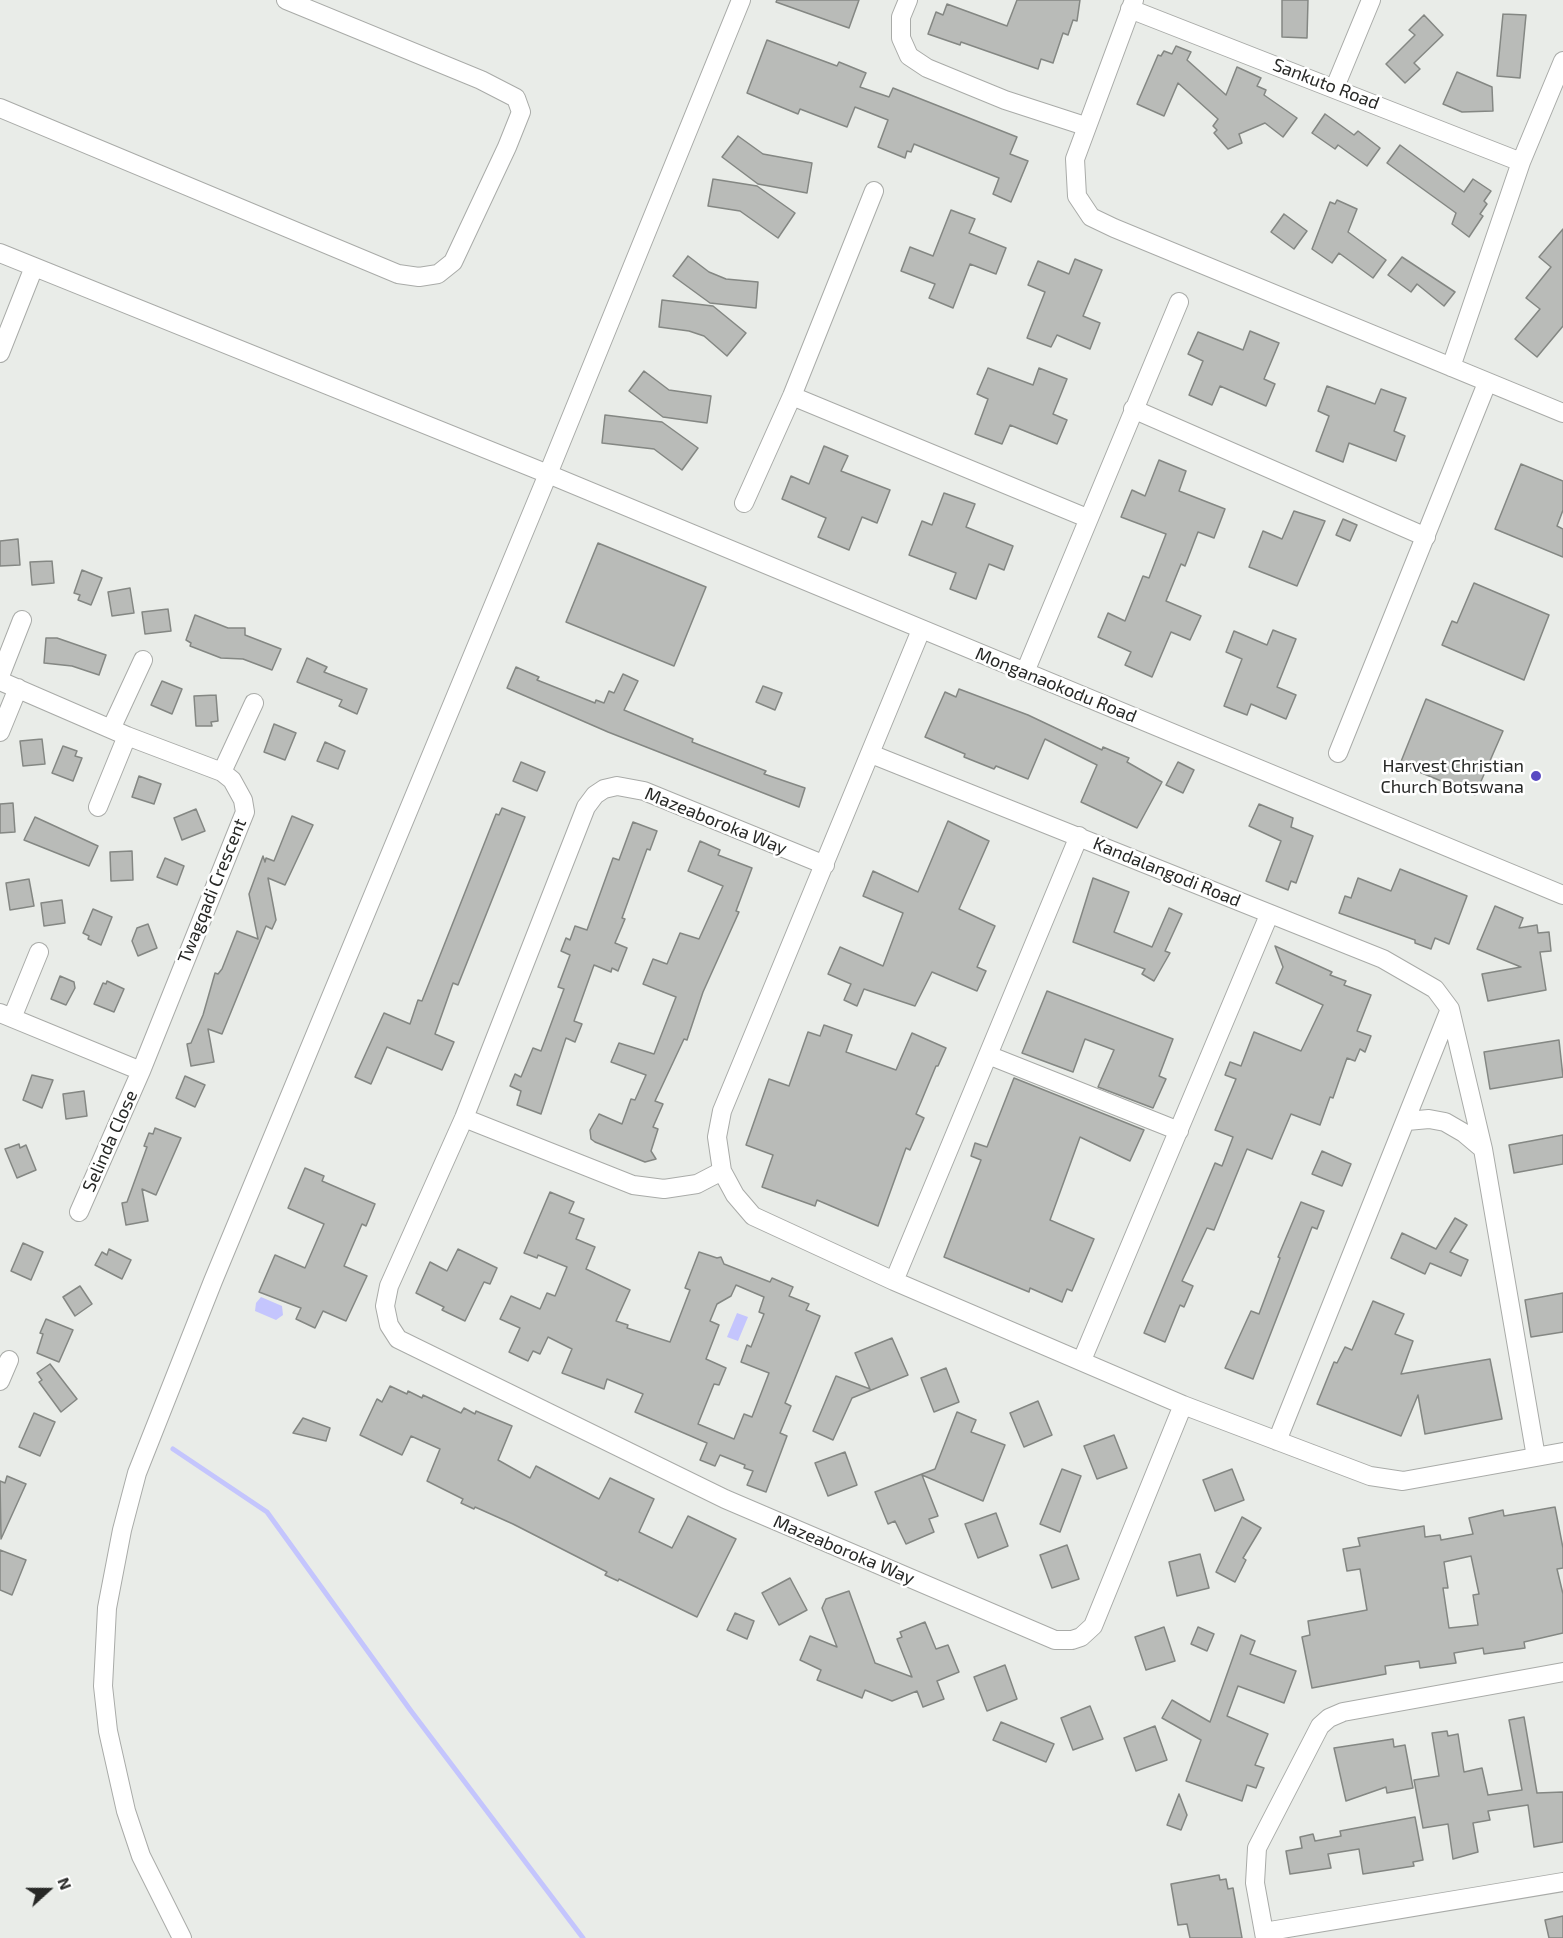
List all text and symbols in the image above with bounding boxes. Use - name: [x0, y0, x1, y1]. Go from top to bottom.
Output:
- street label: Sankuto Road: [1270, 54, 1382, 114]
- street label: Monganaokodu Road: [972, 643, 1140, 727]
- place label: Harvest Christian Church Botswana: [1380, 755, 1524, 798]
- marker: Harvest Christian Church Botswana: [1529, 769, 1543, 783]
- street label: Mazeaboroka Way: [642, 783, 790, 859]
- street label: Twagqadi Crescent: [173, 815, 251, 967]
- street label: Kandalangodi Road: [1090, 833, 1244, 911]
- street label: Selinda Close: [78, 1087, 142, 1195]
- street label: Mazeaboroka Way: [770, 1510, 918, 1590]
- north arrow: [18, 1860, 78, 1920]
- text: N: [54, 1875, 76, 1892]

